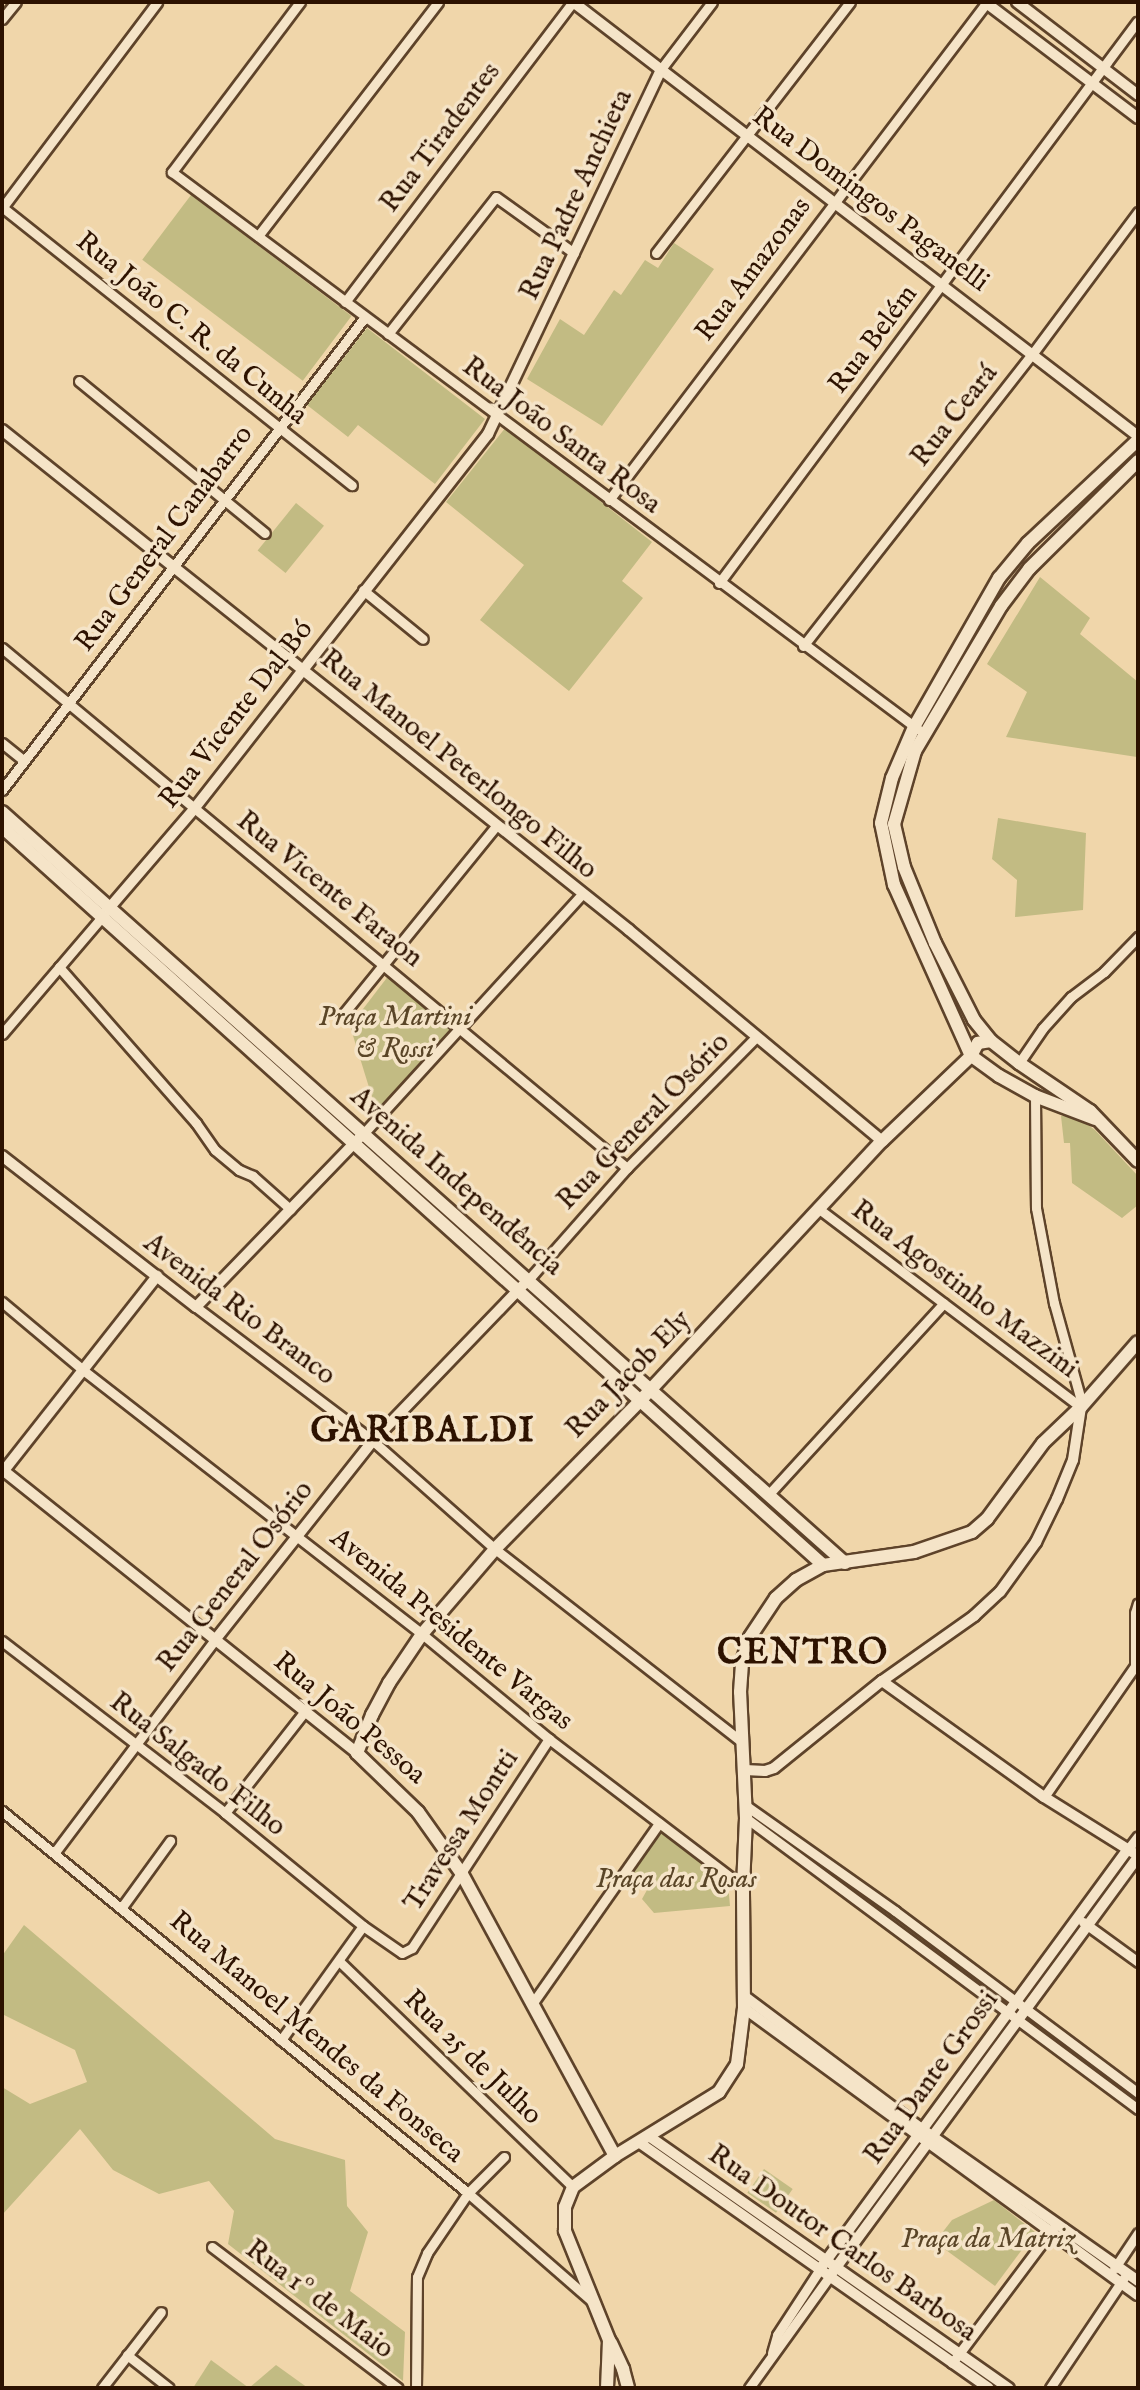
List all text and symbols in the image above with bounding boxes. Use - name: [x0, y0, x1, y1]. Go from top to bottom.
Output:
- street label: Rua Tiradentes: [374, 56, 508, 220]
- street label: Rua Padre Anchieta: [513, 84, 641, 306]
- street label: Rua Domingos Paganelli: [745, 100, 995, 300]
- street label: Rua Amazonas: [689, 191, 819, 349]
- street label: Rua João C. R. da Cunha: [68, 225, 314, 433]
- street label: Rua Belém: [822, 279, 926, 401]
- street label: Rua João Santa Rosa: [455, 350, 667, 522]
- street label: Rua Ceará: [904, 358, 1006, 474]
- street label: Rua General Canabarro: [69, 419, 261, 659]
- street label: Rua Vicente Dal Bó: [153, 614, 321, 816]
- street label: Rua Manoel Peterlongo Filho: [313, 643, 603, 887]
- street label: Rua Vicente Faraon: [229, 805, 429, 975]
- park label: Praça Martini & Rossi: [319, 1001, 471, 1067]
- street label: Rua General Osório: [551, 1026, 737, 1218]
- street label: Avenida Independência: [343, 1080, 569, 1284]
- street label: Rua Agostinho Mazzini: [844, 1194, 1084, 1386]
- street label: Avenida Rio Branco: [136, 1227, 342, 1393]
- street label: Rua Jacob Ely: [559, 1304, 699, 1446]
- district label: GARIBALDI: [312, 1411, 534, 1453]
- street label: Rua General Osório: [151, 1475, 321, 1679]
- street label: Avenida Presidente Vargas: [323, 1522, 579, 1738]
- district label: CENTRO: [718, 1633, 888, 1675]
- street label: Rua João Pessoa: [266, 1646, 432, 1792]
- street label: Rua Salgado Filho: [102, 1686, 292, 1844]
- street label: Travessa Montti: [397, 1744, 527, 1918]
- park label: Praça das Rosas: [596, 1863, 756, 1897]
- street label: Rua Manoel Mendes da Fonseca: [162, 1905, 470, 2171]
- street label: Rua 25 de Julho: [396, 1983, 548, 2133]
- street label: Rua Dante Grossi: [858, 1985, 1006, 2171]
- street label: Rua Doutor Carlos Barbosa: [701, 2138, 983, 2350]
- park label: Praça da Matriz: [901, 2223, 1075, 2257]
- street label: Rua 1º de Maio: [238, 2233, 400, 2367]

